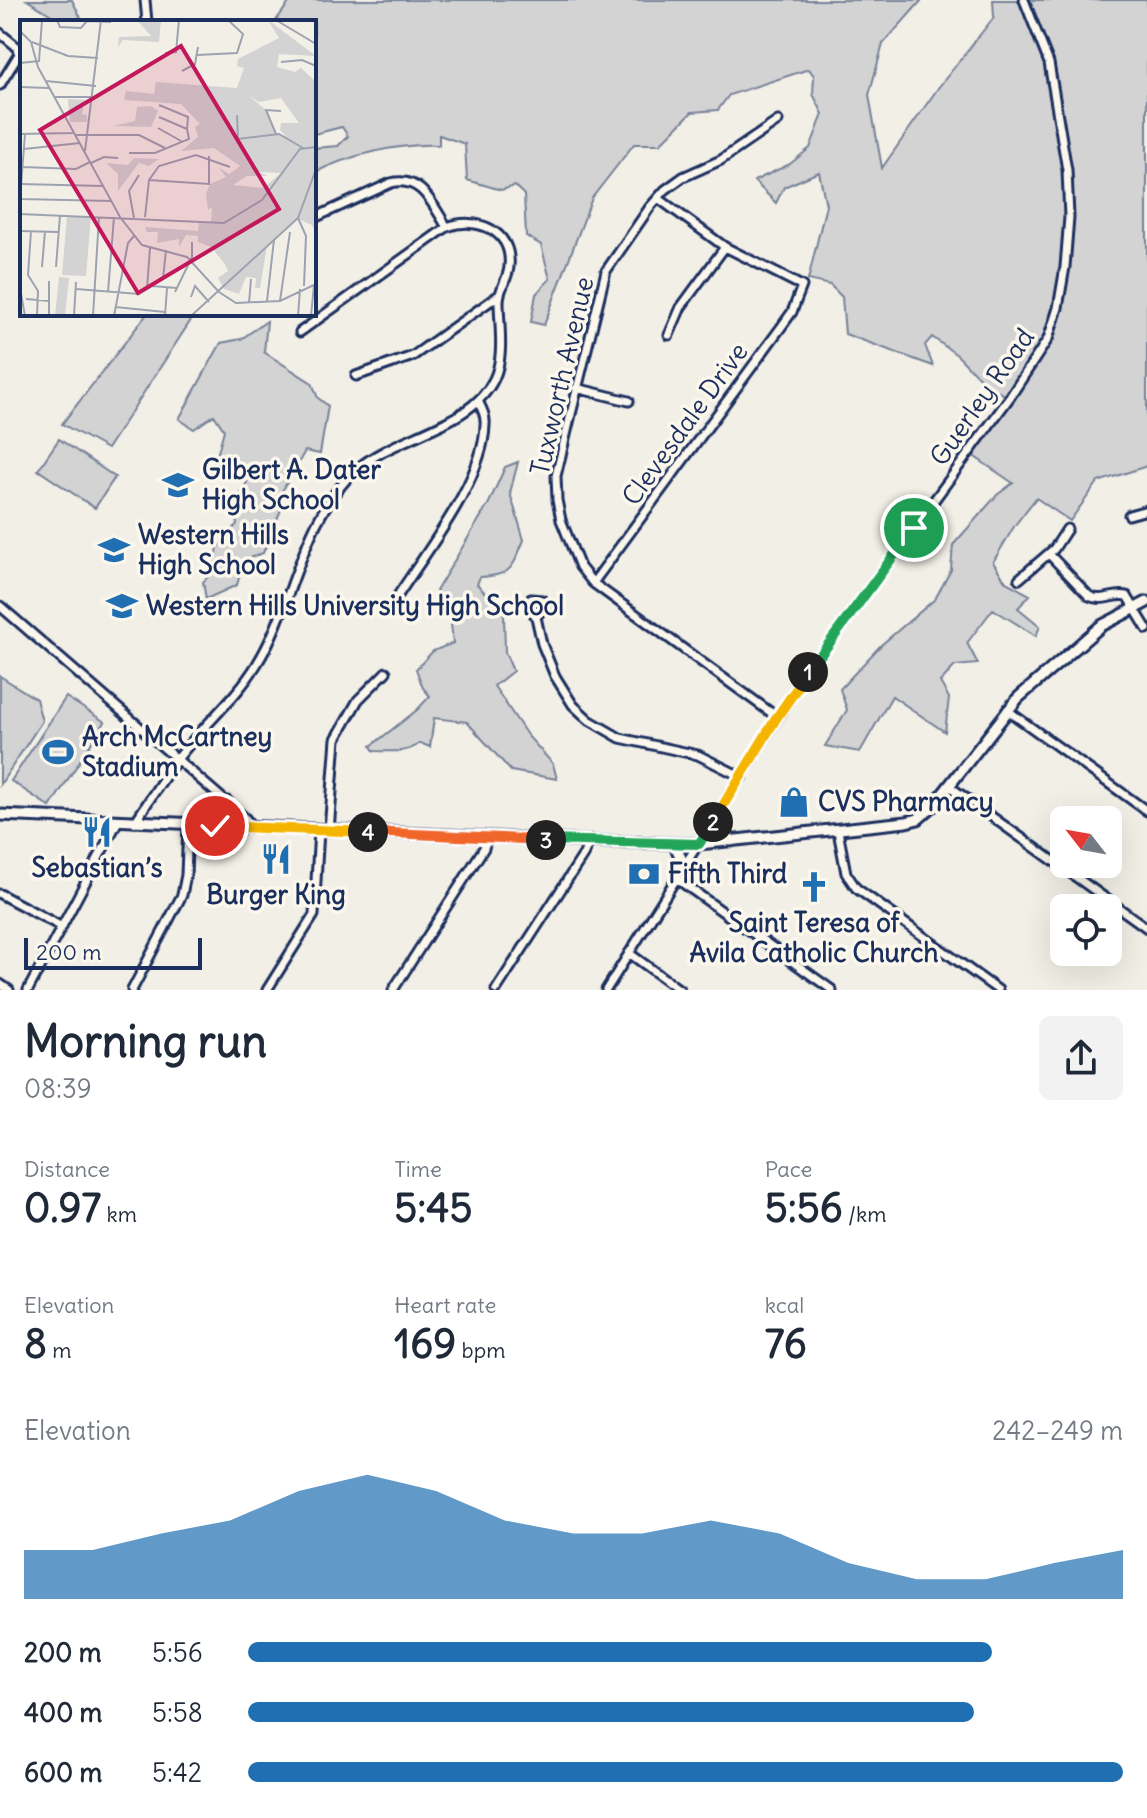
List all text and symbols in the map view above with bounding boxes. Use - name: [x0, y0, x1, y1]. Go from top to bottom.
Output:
- inset map: [20, 20, 316, 316]
- street label: Tuxworth Avenue: [523, 274, 600, 478]
- street label: Guerley Road: [922, 322, 1041, 472]
- street label: Clevesdale Drive: [615, 336, 755, 511]
- place label: Gilbert A. Dater High School: [202, 453, 381, 516]
- school or university icon: Gilbert A. Dater High School: [161, 468, 195, 502]
- pin: [880, 494, 948, 562]
- icon: arrive: [892, 506, 936, 550]
- place label: Western Hills High School: [138, 518, 289, 581]
- school or university icon: Western Hills High School: [97, 533, 131, 567]
- school or university icon: Western Hills University High School: [105, 589, 139, 623]
- place label: Western Hills University High School: [146, 589, 564, 622]
- pin: 1: [788, 652, 828, 692]
- text: 1: [804, 658, 812, 686]
- place label: Arch McCartney Stadium: [82, 720, 272, 783]
- sports icon: Arch McCartney Stadium: [41, 735, 75, 769]
- shop icon: CVS Pharmacy: [777, 785, 811, 819]
- place label: CVS Pharmacy: [818, 785, 994, 818]
- pin: [181, 792, 249, 860]
- pin: 2: [693, 802, 733, 842]
- icon: check: [193, 804, 237, 848]
- north arrow: [1050, 806, 1122, 878]
- map controls: [1050, 806, 1122, 966]
- text: 2: [707, 808, 719, 836]
- pin: 4: [348, 812, 388, 852]
- restaurant icon: Sebastian’s: [80, 815, 114, 849]
- text: 4: [362, 818, 374, 846]
- pin: 3: [526, 820, 566, 860]
- text: 3: [540, 826, 552, 854]
- restaurant icon: Burger King: [259, 842, 293, 876]
- place label: Sebastian’s: [31, 851, 163, 884]
- bank icon: Fifth Third: [627, 857, 661, 891]
- place label: Fifth Third: [668, 857, 787, 890]
- church icon: Saint Teresa of Avila Catholic Church: [797, 870, 831, 904]
- place label: Burger King: [206, 878, 346, 911]
- button: locate: [1050, 894, 1122, 966]
- place label: Saint Teresa of Avila Catholic Church: [690, 906, 938, 969]
- scale bar: [24, 934, 202, 970]
- text: 200 m: [36, 938, 102, 966]
- text: Morning run: [24, 1014, 267, 1069]
- button: share: [1039, 1016, 1123, 1100]
- text: 08:39: [24, 1072, 92, 1105]
- text: Distance: [24, 1155, 110, 1183]
- text: Time: [394, 1155, 442, 1183]
- text: Pace: [765, 1155, 812, 1183]
- text: 0.97: [24, 1183, 101, 1233]
- text: 5:45: [394, 1183, 473, 1233]
- text: 5:56: [765, 1183, 843, 1233]
- text: km: [101, 1200, 137, 1228]
- text: /km: [843, 1200, 887, 1228]
- text: Elevation: [24, 1291, 114, 1319]
- text: Heart rate: [394, 1291, 496, 1319]
- text: kcal: [765, 1291, 804, 1319]
- text: 8: [24, 1319, 47, 1369]
- text: 169: [394, 1319, 456, 1369]
- text: 76: [765, 1319, 807, 1369]
- text: m: [47, 1336, 72, 1364]
- text: bpm: [456, 1336, 506, 1364]
- text: Elevation: [24, 1414, 131, 1447]
- text: 242–249 m: [992, 1414, 1123, 1447]
- text: 200 m: [24, 1636, 101, 1669]
- text: 5:56: [152, 1636, 203, 1669]
- text: 400 m: [24, 1696, 102, 1729]
- text: 5:58: [152, 1696, 203, 1729]
- text: 600 m: [24, 1756, 102, 1789]
- text: 5:42: [152, 1756, 202, 1789]

